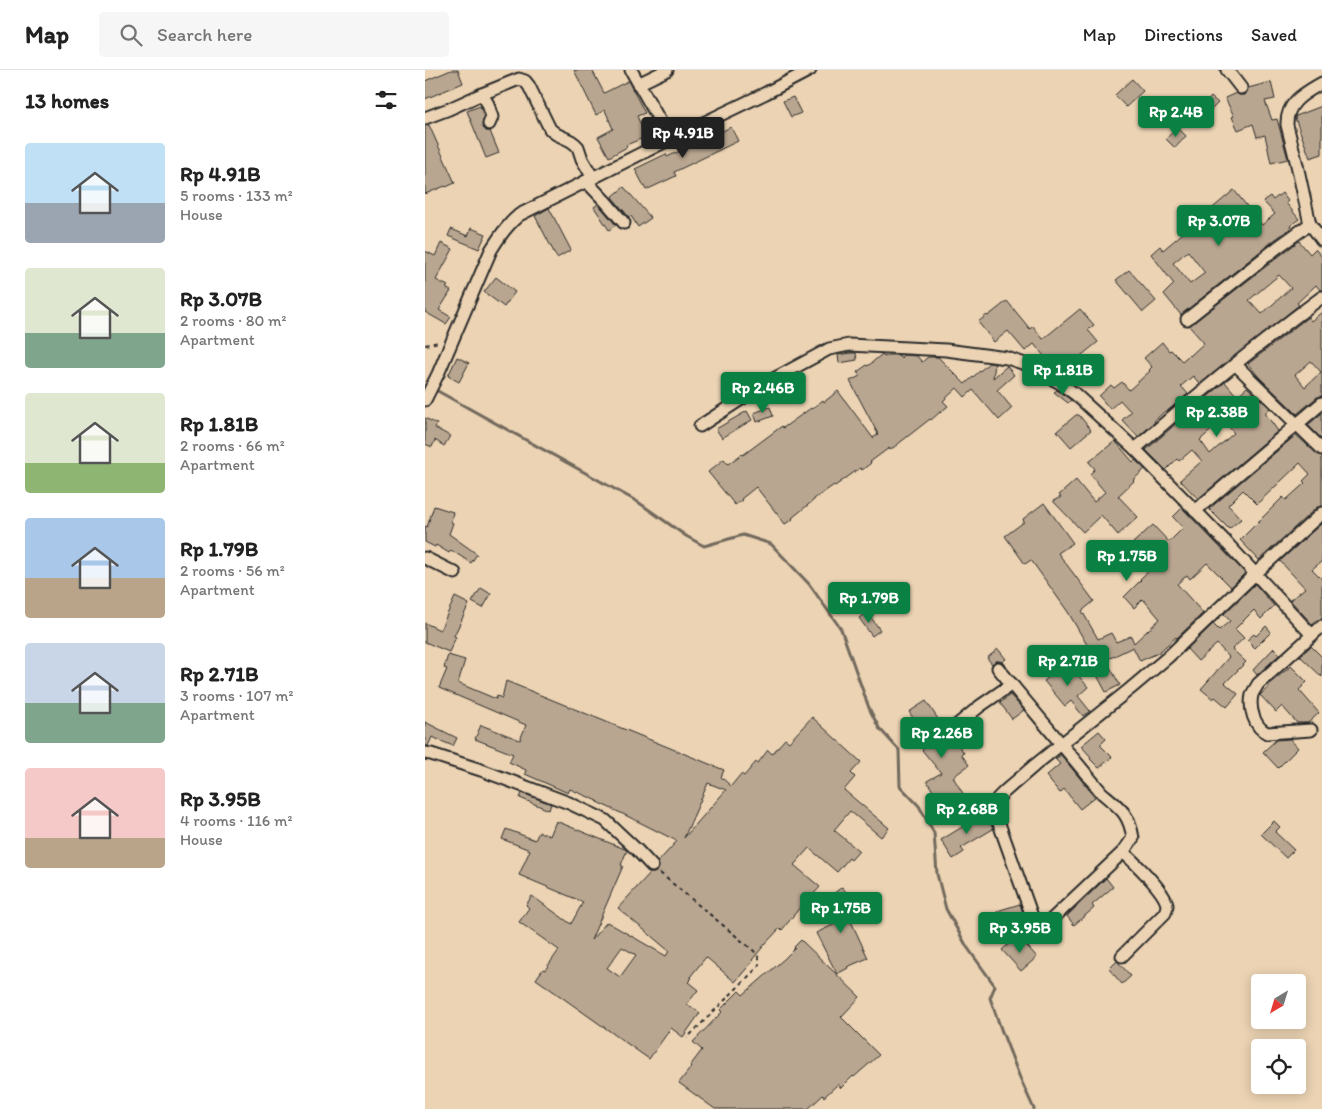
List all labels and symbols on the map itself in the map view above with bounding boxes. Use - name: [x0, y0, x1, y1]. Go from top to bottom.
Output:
- pin: Rp 2.4B: [1130, 96, 1222, 138]
- pin: Rp 4.91B: [631, 116, 735, 159]
- pin: Rp 3.07B: [1167, 204, 1271, 247]
- pin: Rp 1.81B: [1011, 354, 1115, 396]
- pin: Rp 2.46B: [711, 372, 815, 414]
- pin: Rp 2.38B: [1165, 396, 1269, 438]
- pin: Rp 1.75B: [1075, 540, 1179, 582]
- pin: Rp 1.79B: [817, 582, 921, 624]
- pin: Rp 2.71B: [1016, 644, 1120, 687]
- pin: Rp 2.26B: [890, 716, 994, 759]
- pin: Rp 2.68B: [915, 792, 1019, 835]
- pin: Rp 1.75B: [789, 892, 893, 934]
- pin: Rp 3.95B: [968, 912, 1072, 954]
- north arrow: [1251, 974, 1306, 1029]

